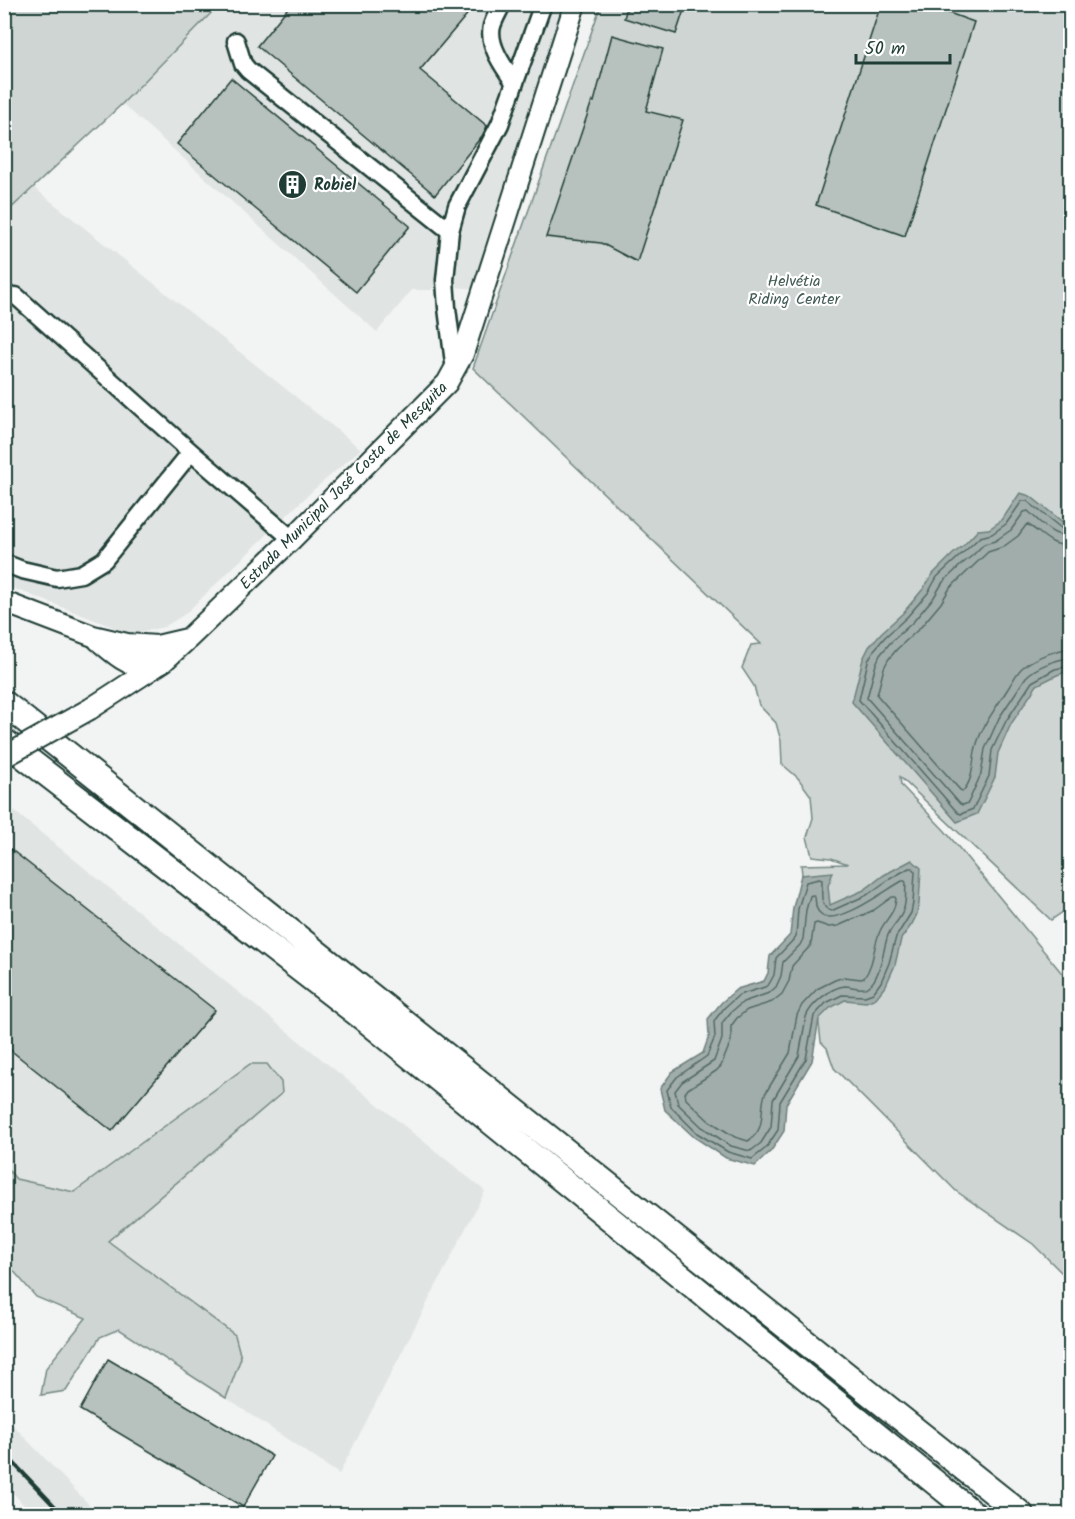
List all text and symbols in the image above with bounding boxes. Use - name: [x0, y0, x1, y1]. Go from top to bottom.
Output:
- scale bar: [856, 27, 950, 65]
- text: 50 m: [865, 35, 905, 64]
- building icon: Robiel: [277, 169, 309, 201]
- place label: Robiel: [314, 173, 357, 198]
- park label: Helvétia Riding Center: [748, 269, 841, 312]
- street label: Estrada Municipal José Costa de Mesquita: [234, 376, 454, 596]

